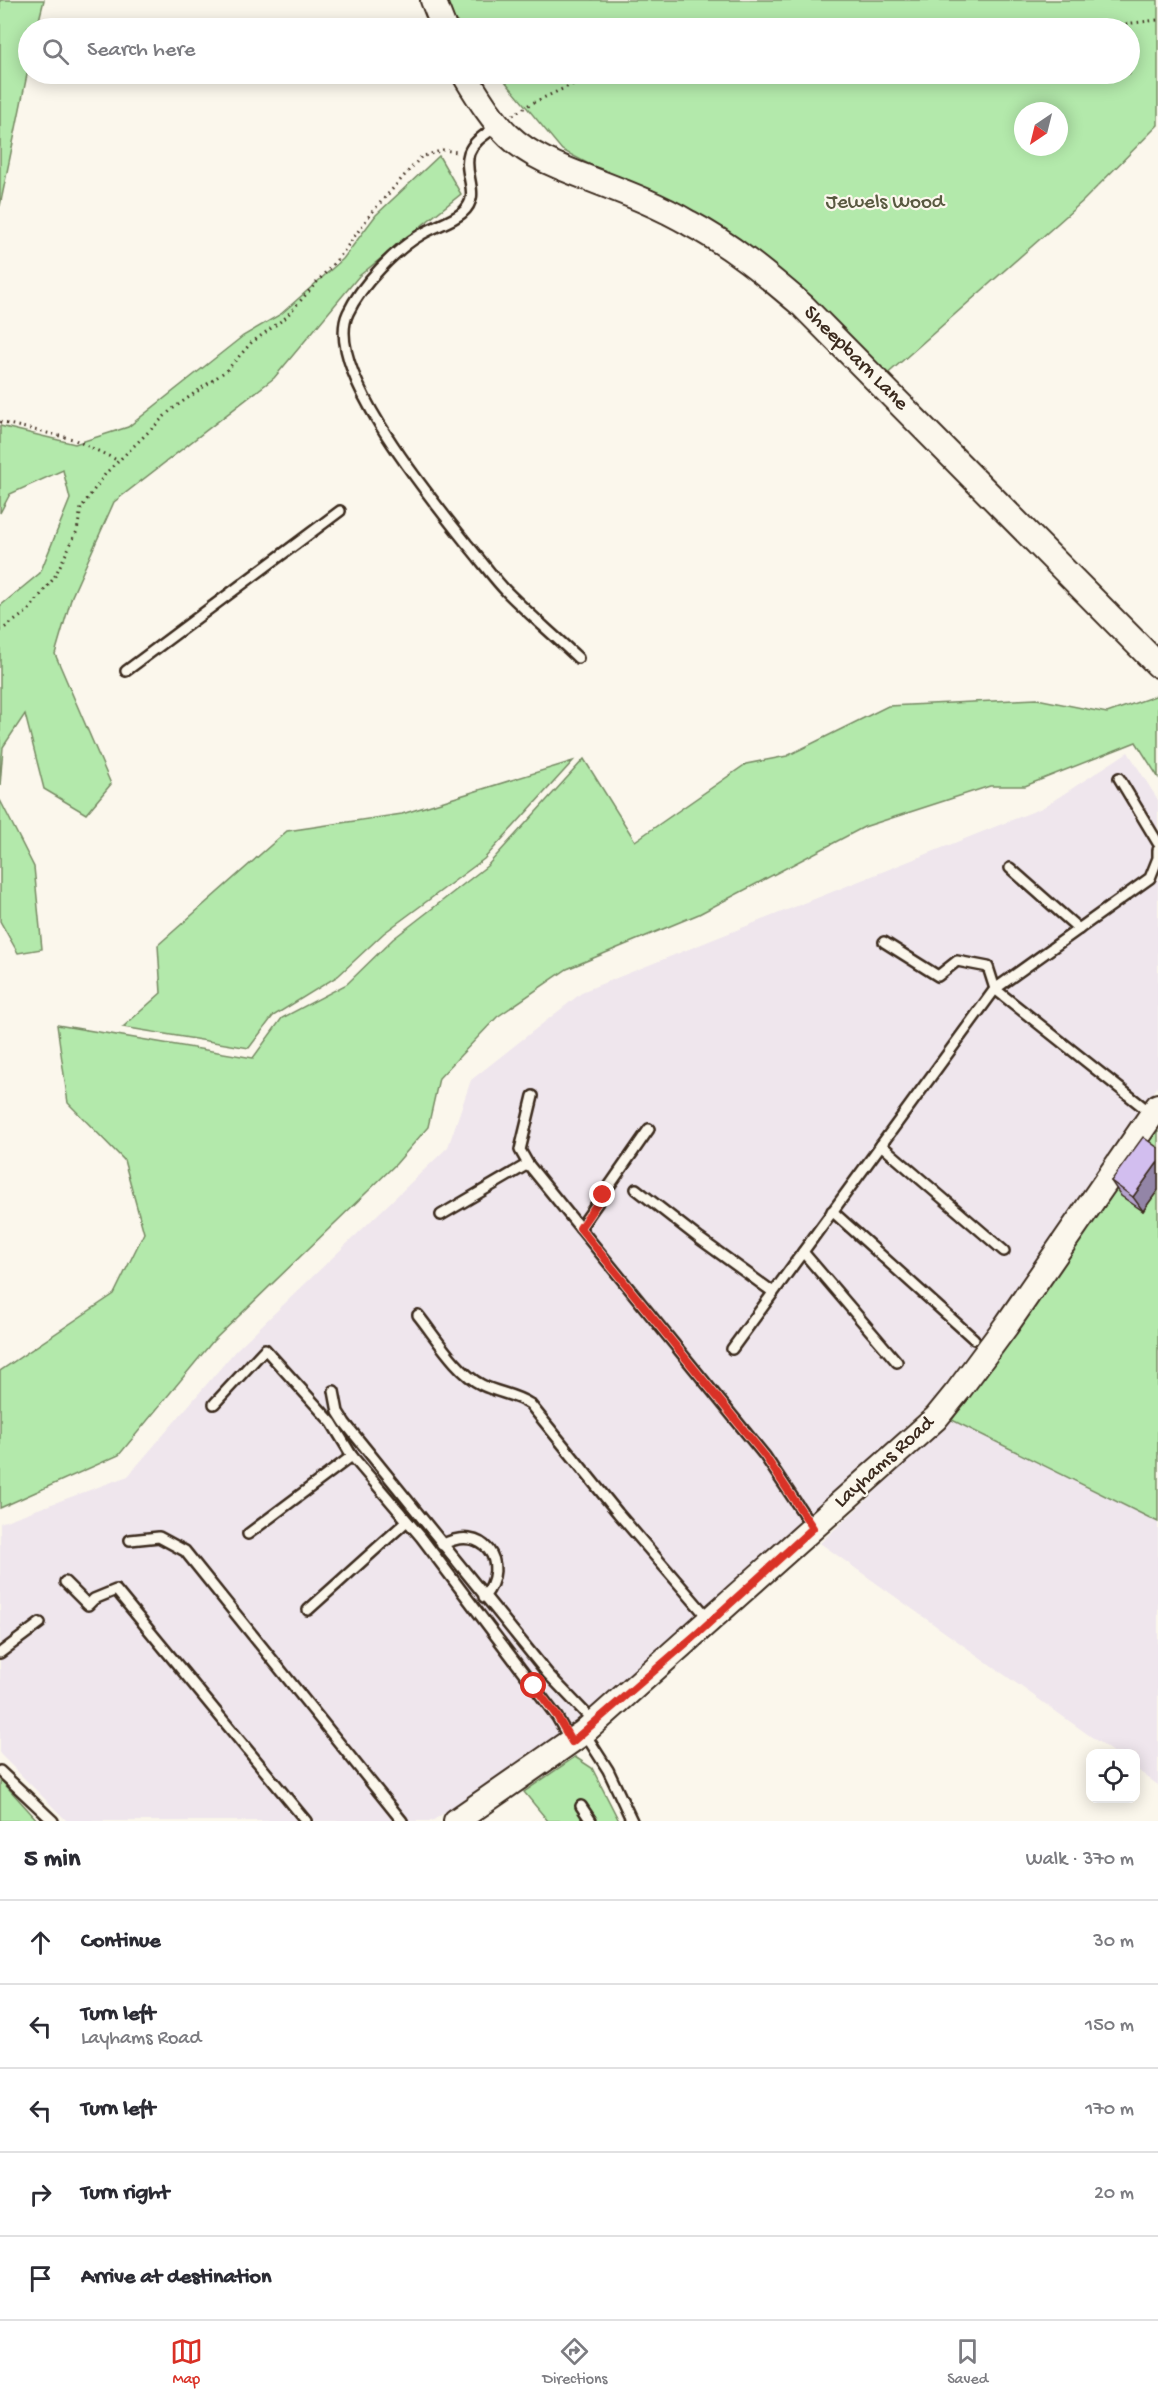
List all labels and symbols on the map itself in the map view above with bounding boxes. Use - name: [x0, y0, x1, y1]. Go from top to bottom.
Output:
- north arrow: [1014, 102, 1068, 156]
- park label: Jewels Wood: [826, 191, 946, 216]
- street label: Sheepbarn Lane: [797, 301, 914, 418]
- route end: [589, 1181, 615, 1207]
- street label: Layhams Road: [830, 1410, 941, 1514]
- route start: [520, 1672, 546, 1698]

